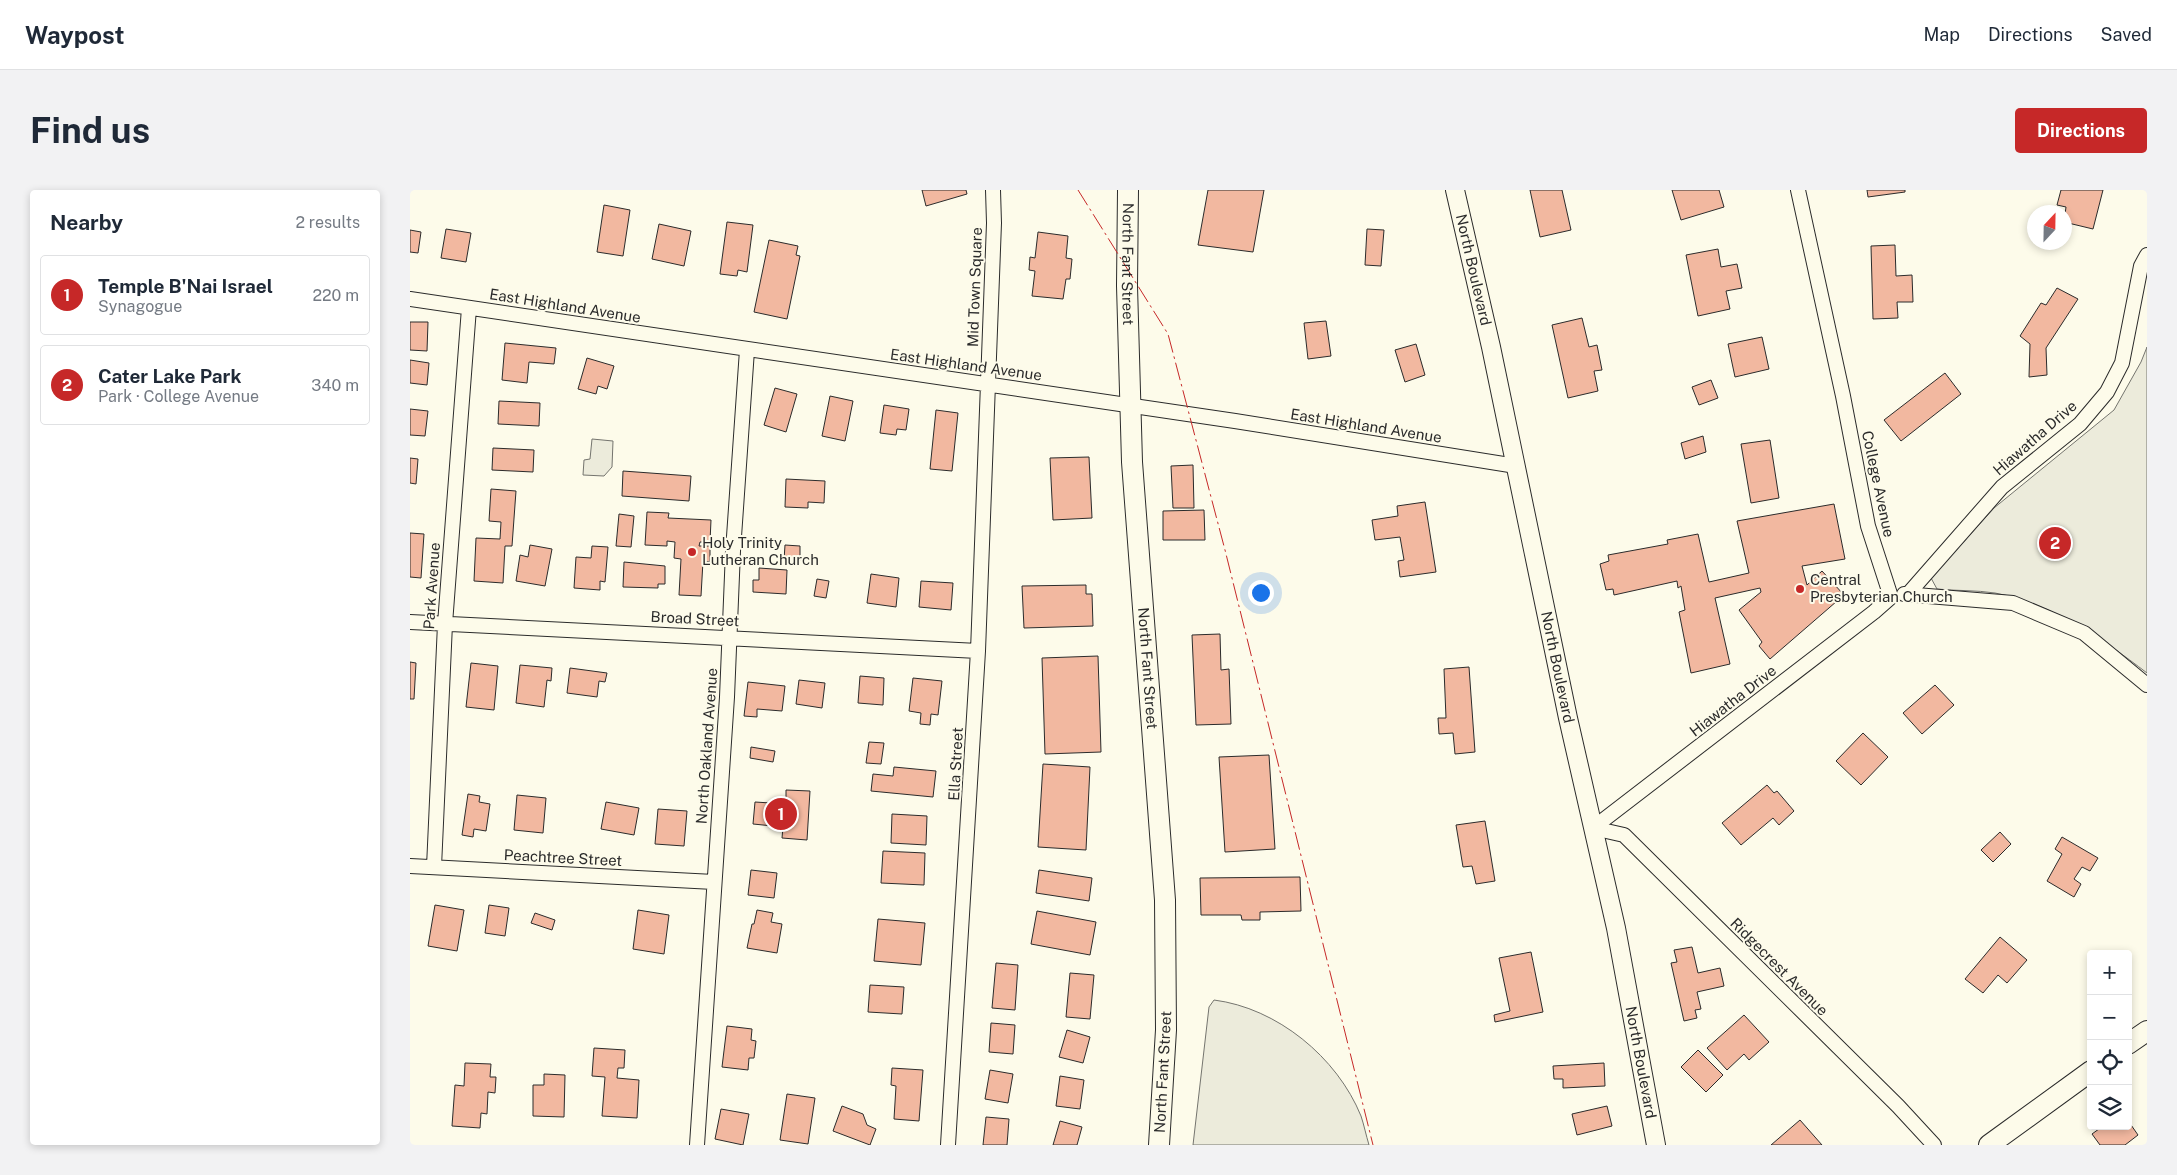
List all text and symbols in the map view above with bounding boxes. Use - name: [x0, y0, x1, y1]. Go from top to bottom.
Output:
- text: Waypost: [25, 21, 125, 49]
- text: Map: [1923, 24, 1960, 45]
- text: Directions: [1988, 24, 2073, 45]
- text: Saved: [2101, 24, 2152, 45]
- button: Directions: [2015, 108, 2147, 153]
- text: Find us: [30, 110, 150, 151]
- street label: North Fant Street: [1119, 203, 1137, 326]
- north arrow: [2027, 205, 2072, 250]
- text: Nearby: [50, 210, 123, 235]
- street label: North Boulevard: [1453, 212, 1495, 327]
- text: 2 results: [295, 213, 360, 232]
- street label: Mid Town Square: [964, 227, 985, 347]
- text: Temple B'Nai Israel: [98, 275, 273, 297]
- street label: East Highland Avenue: [488, 285, 642, 326]
- text: 1: [64, 286, 70, 305]
- text: 220 m: [312, 286, 359, 305]
- text: Synagogue: [98, 297, 182, 316]
- street label: East Highland Avenue: [889, 345, 1043, 384]
- text: Cater Lake Park: [98, 365, 241, 387]
- text: 2: [62, 376, 72, 395]
- text: 340 m: [311, 376, 359, 395]
- text: Park · College Avenue: [98, 387, 259, 406]
- street label: Hiawatha Drive: [1989, 397, 2080, 478]
- street label: East Highland Avenue: [1289, 405, 1443, 446]
- street label: College Avenue: [1859, 429, 1898, 539]
- pin: 2: [2039, 524, 2071, 562]
- place label: Holy Trinity Lutheran Church: [702, 534, 819, 568]
- street label: Park Avenue: [420, 542, 443, 630]
- marker: Holy Trinity Lutheran Church: [686, 546, 698, 558]
- place label: Central Presbyterian Church: [1810, 571, 1953, 605]
- your location: [1248, 580, 1274, 606]
- marker: Central Presbyterian Church: [1794, 583, 1806, 595]
- street label: North Fant Street: [1135, 607, 1161, 730]
- street label: Broad Street: [650, 608, 740, 629]
- street label: North Boulevard: [1538, 610, 1578, 725]
- street label: Hiawatha Drive: [1686, 662, 1779, 740]
- street label: North Oakland Avenue: [693, 667, 720, 825]
- street label: Ella Street: [945, 727, 966, 801]
- pin: 1: [765, 795, 797, 833]
- street label: Peachtree Street: [503, 846, 623, 869]
- street label: Ridgecrest Avenue: [1727, 914, 1832, 1019]
- map controls: [2087, 950, 2132, 1130]
- button: +: [2087, 950, 2132, 995]
- button: −: [2087, 995, 2132, 1040]
- street label: North Boulevard: [1623, 1005, 1660, 1120]
- street label: North Fant Street: [1151, 1010, 1174, 1133]
- button: locate: [2087, 1040, 2132, 1085]
- button: layers: [2087, 1085, 2132, 1130]

